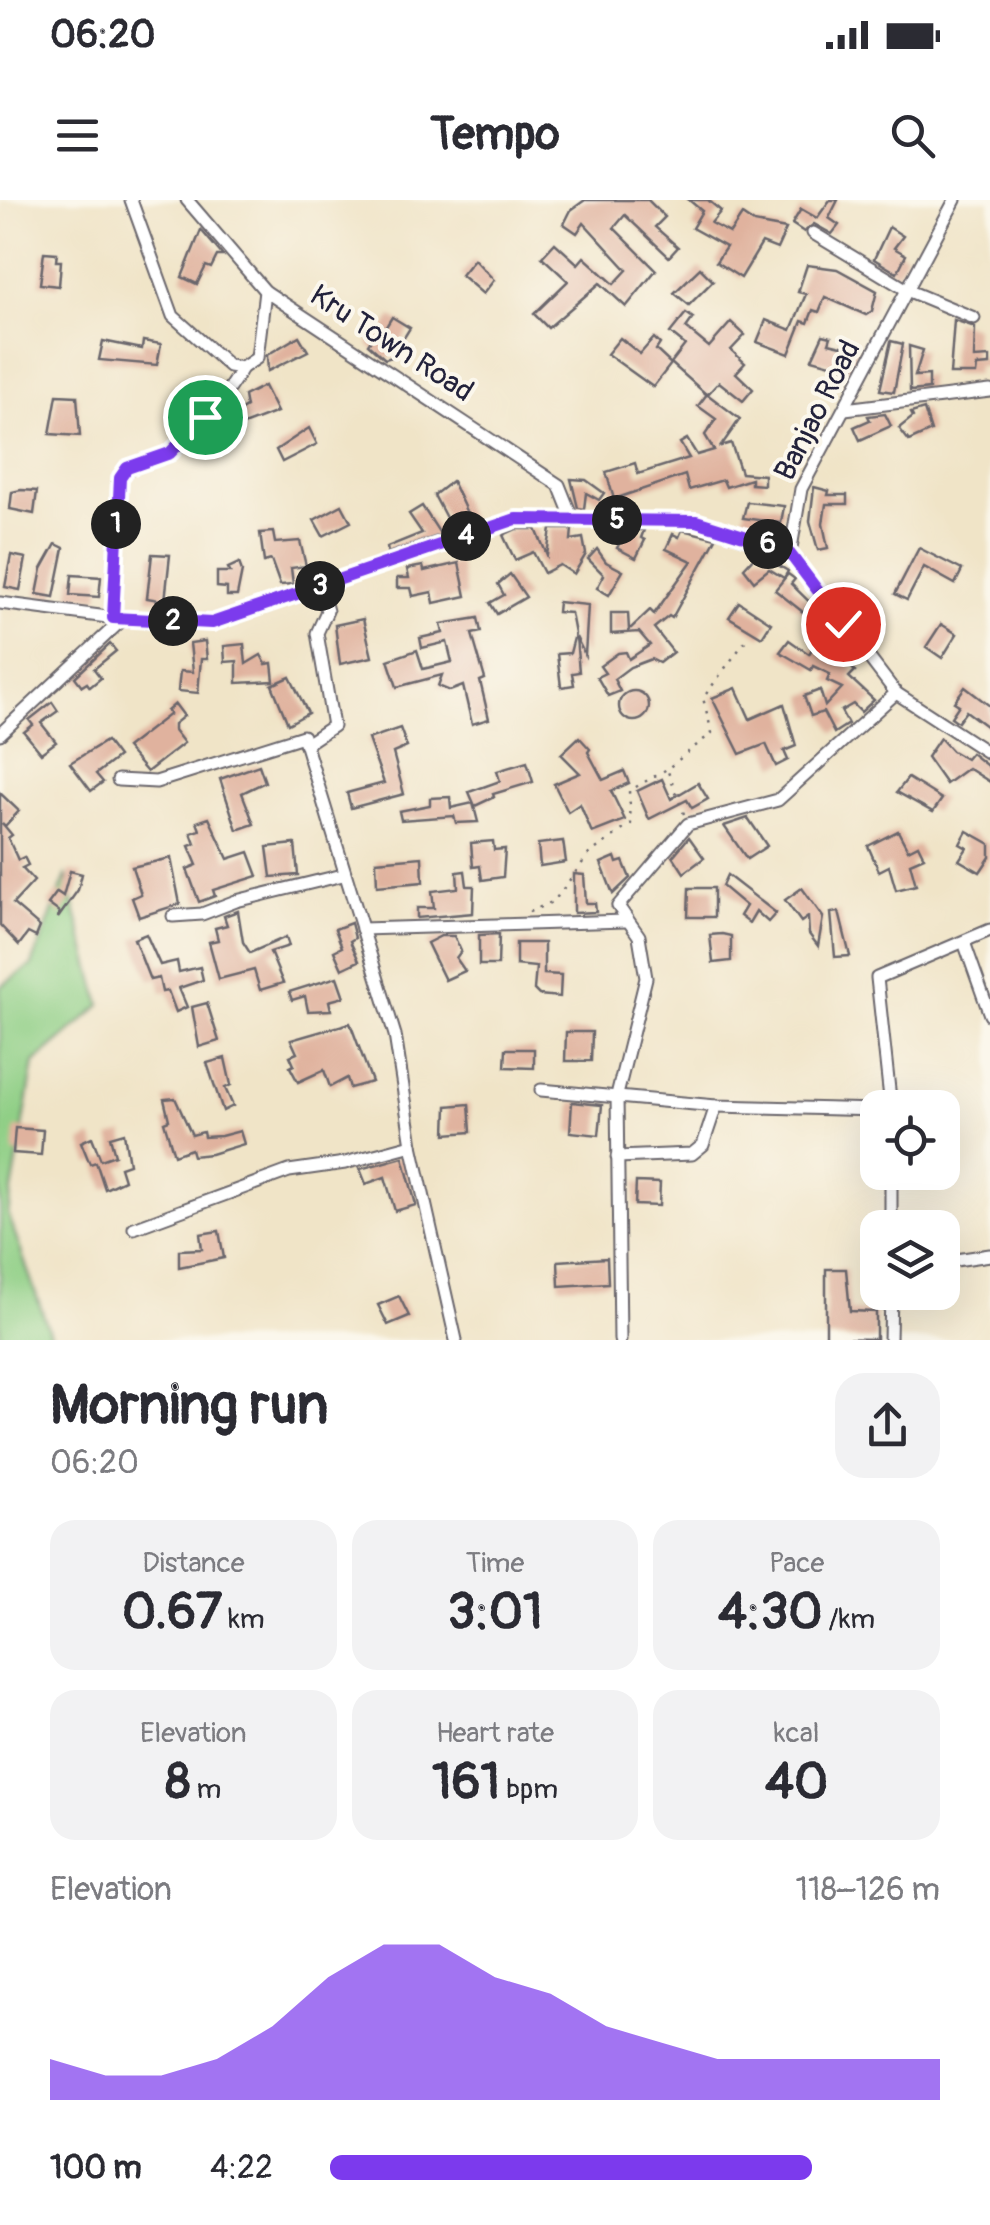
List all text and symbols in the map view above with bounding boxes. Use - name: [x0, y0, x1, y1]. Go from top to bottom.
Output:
- text: 06:20: [50, 11, 155, 59]
- text: Tempo: [430, 107, 560, 163]
- icon: menu: [50, 108, 105, 163]
- icon: search: [885, 108, 940, 163]
- street label: Kru Town Road: [303, 277, 480, 410]
- street label: Banjao Road: [766, 334, 869, 487]
- pin: [163, 375, 248, 460]
- icon: arrive: [178, 390, 233, 445]
- pin: 5: [592, 495, 642, 545]
- pin: 1: [91, 499, 141, 549]
- text: 5: [609, 502, 625, 537]
- text: 1: [111, 506, 121, 541]
- pin: 4: [441, 511, 491, 561]
- text: 4: [458, 518, 474, 553]
- pin: 6: [743, 519, 793, 569]
- text: 6: [760, 526, 776, 561]
- pin: 3: [295, 561, 345, 611]
- text: 3: [312, 568, 328, 603]
- pin: [801, 582, 886, 667]
- pin: 2: [148, 596, 198, 646]
- icon: check: [816, 597, 871, 652]
- text: 2: [165, 603, 181, 638]
- map controls: [860, 1090, 960, 1310]
- button: locate: [860, 1090, 960, 1190]
- button: layers: [860, 1210, 960, 1310]
- text: Morning run: [50, 1371, 328, 1440]
- button: share: [835, 1373, 940, 1478]
- text: 06:20: [50, 1443, 139, 1483]
- text: Distance: [142, 1546, 245, 1581]
- text: Time: [466, 1546, 524, 1581]
- text: Pace: [769, 1546, 824, 1581]
- text: 0.67: [122, 1581, 222, 1644]
- text: 3:01: [448, 1581, 542, 1644]
- text: 4:30: [718, 1581, 823, 1644]
- text: km: [222, 1602, 265, 1637]
- text: /km: [823, 1602, 875, 1637]
- text: Elevation: [140, 1716, 247, 1751]
- text: Heart rate: [436, 1716, 554, 1751]
- text: kcal: [774, 1716, 819, 1751]
- text: 8: [165, 1751, 190, 1814]
- text: 161: [432, 1751, 500, 1814]
- text: 40: [765, 1751, 828, 1814]
- text: m: [190, 1772, 221, 1807]
- text: bpm: [500, 1772, 558, 1807]
- text: Elevation: [50, 1870, 172, 1910]
- text: 118–126 m: [796, 1870, 940, 1910]
- text: 100 m: [50, 2148, 142, 2188]
- text: 4:22: [210, 2148, 273, 2188]

